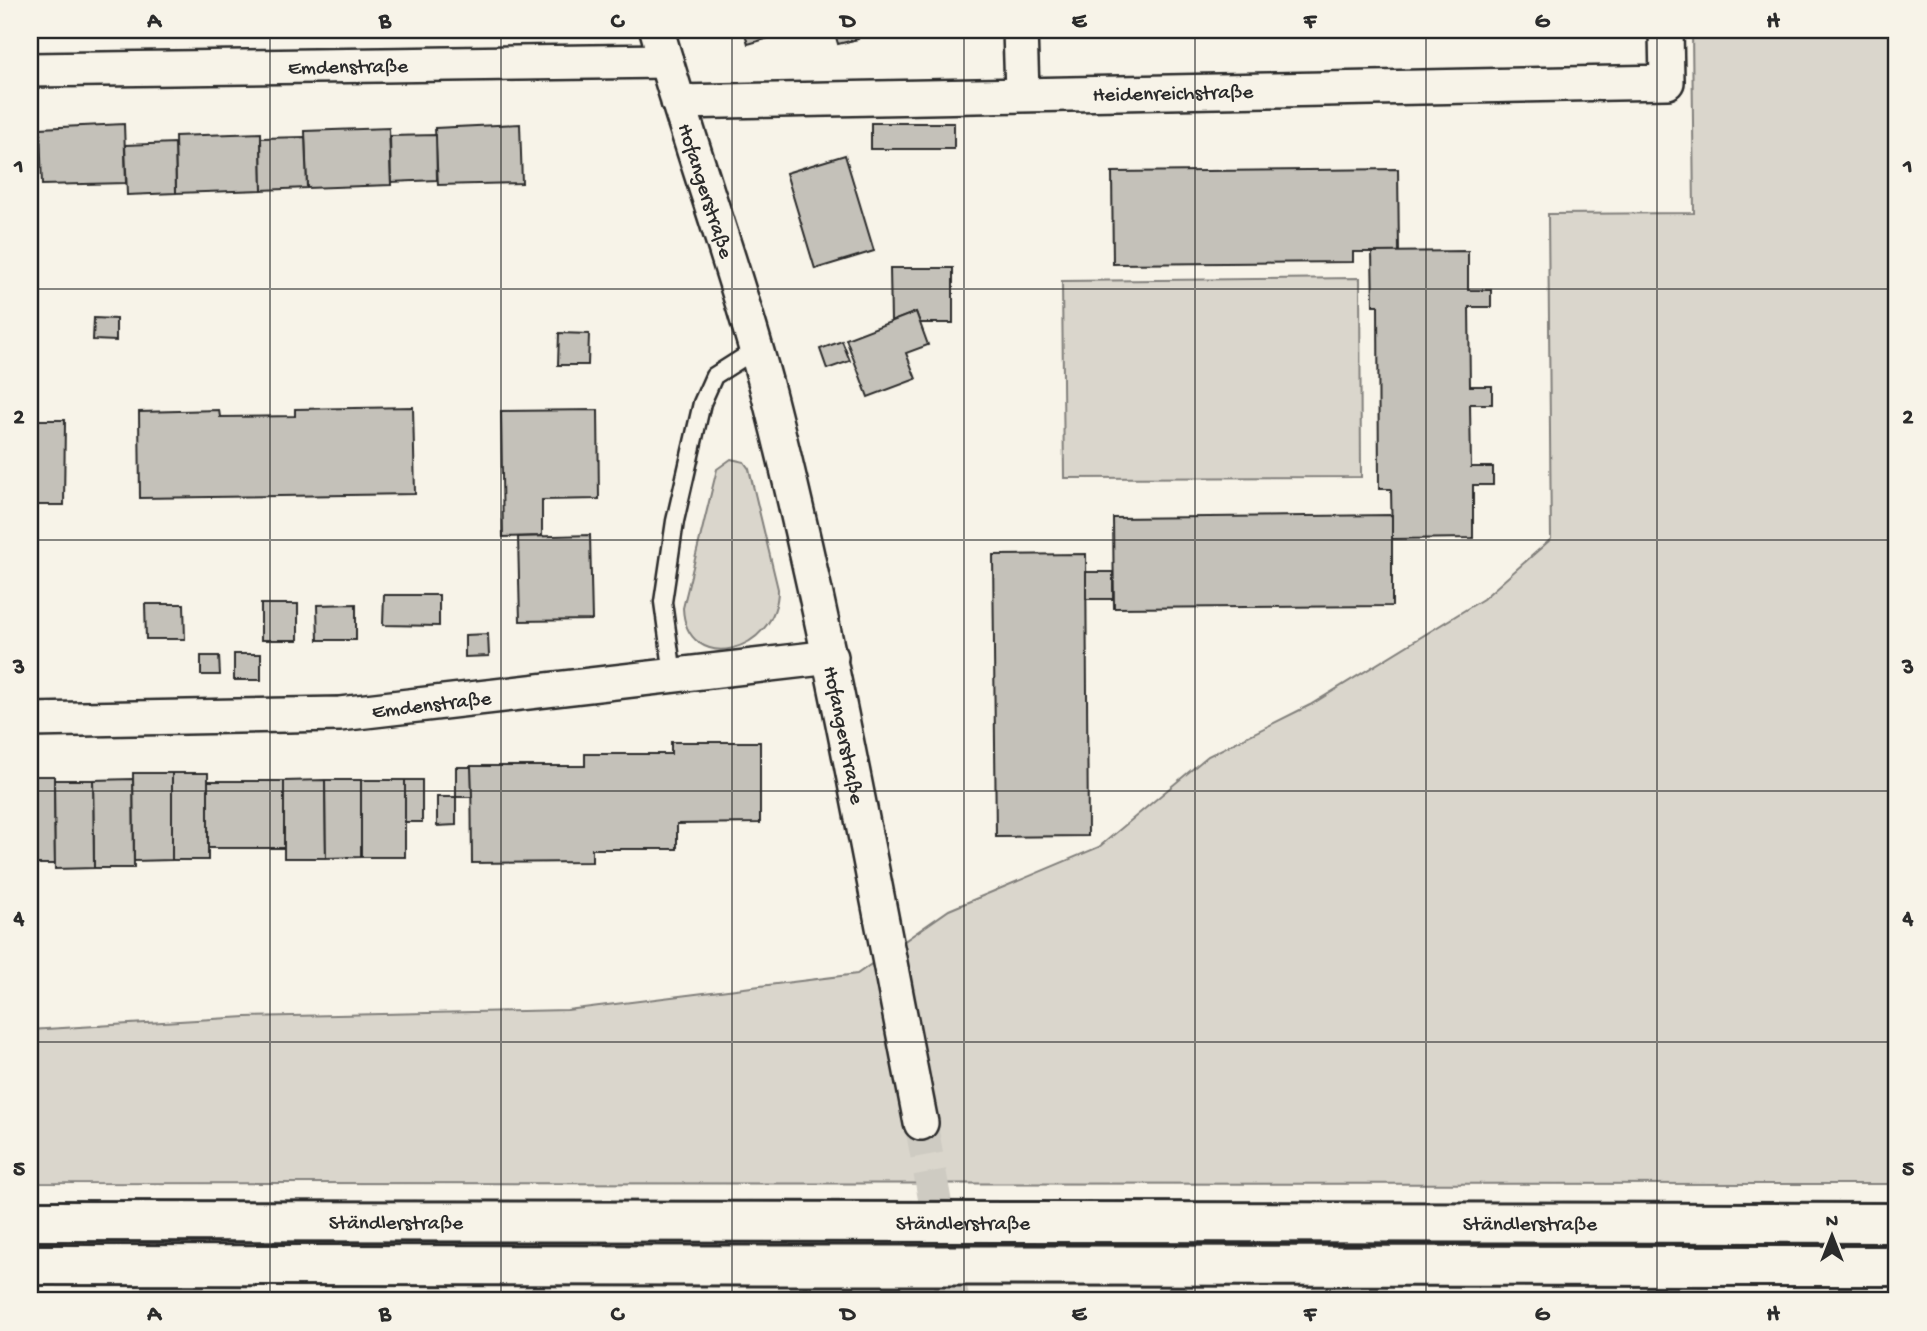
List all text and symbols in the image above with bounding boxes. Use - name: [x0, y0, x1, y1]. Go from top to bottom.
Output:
- text: A: [146, 9, 162, 36]
- text: B: [378, 9, 392, 36]
- text: C: [611, 9, 626, 36]
- text: D: [839, 9, 857, 36]
- text: E: [1072, 9, 1088, 36]
- text: F: [1303, 9, 1318, 36]
- text: G: [1535, 9, 1551, 36]
- text: H: [1766, 9, 1780, 36]
- street label: Emdenstraße: [288, 56, 409, 82]
- street label: Heidenreichstraße: [1092, 81, 1255, 110]
- street label: Hofangerstraße: [670, 121, 737, 263]
- text: 1: [13, 154, 24, 181]
- text: 1: [1902, 154, 1913, 181]
- text: 2: [13, 405, 25, 432]
- text: 2: [1902, 405, 1914, 432]
- text: 3: [12, 655, 25, 682]
- text: 3: [1901, 655, 1914, 682]
- street label: Hofangerstraße: [815, 664, 868, 808]
- street label: Emdenstraße: [371, 687, 494, 726]
- text: 4: [13, 906, 25, 933]
- text: 4: [1902, 906, 1914, 933]
- text: 5: [13, 1157, 25, 1184]
- text: 5: [1902, 1157, 1914, 1184]
- north arrow: [1798, 1202, 1868, 1272]
- text: N: [1826, 1211, 1838, 1234]
- street label: Ständlerstraße: [329, 1212, 464, 1237]
- street label: Ständlerstraße: [896, 1213, 1031, 1238]
- street label: Ständlerstraße: [1463, 1214, 1598, 1239]
- text: A: [146, 1302, 162, 1329]
- text: B: [378, 1302, 392, 1329]
- text: C: [611, 1302, 626, 1329]
- text: D: [839, 1302, 857, 1329]
- text: E: [1072, 1302, 1088, 1329]
- text: F: [1303, 1302, 1318, 1329]
- text: G: [1535, 1302, 1551, 1329]
- text: H: [1766, 1302, 1780, 1329]

